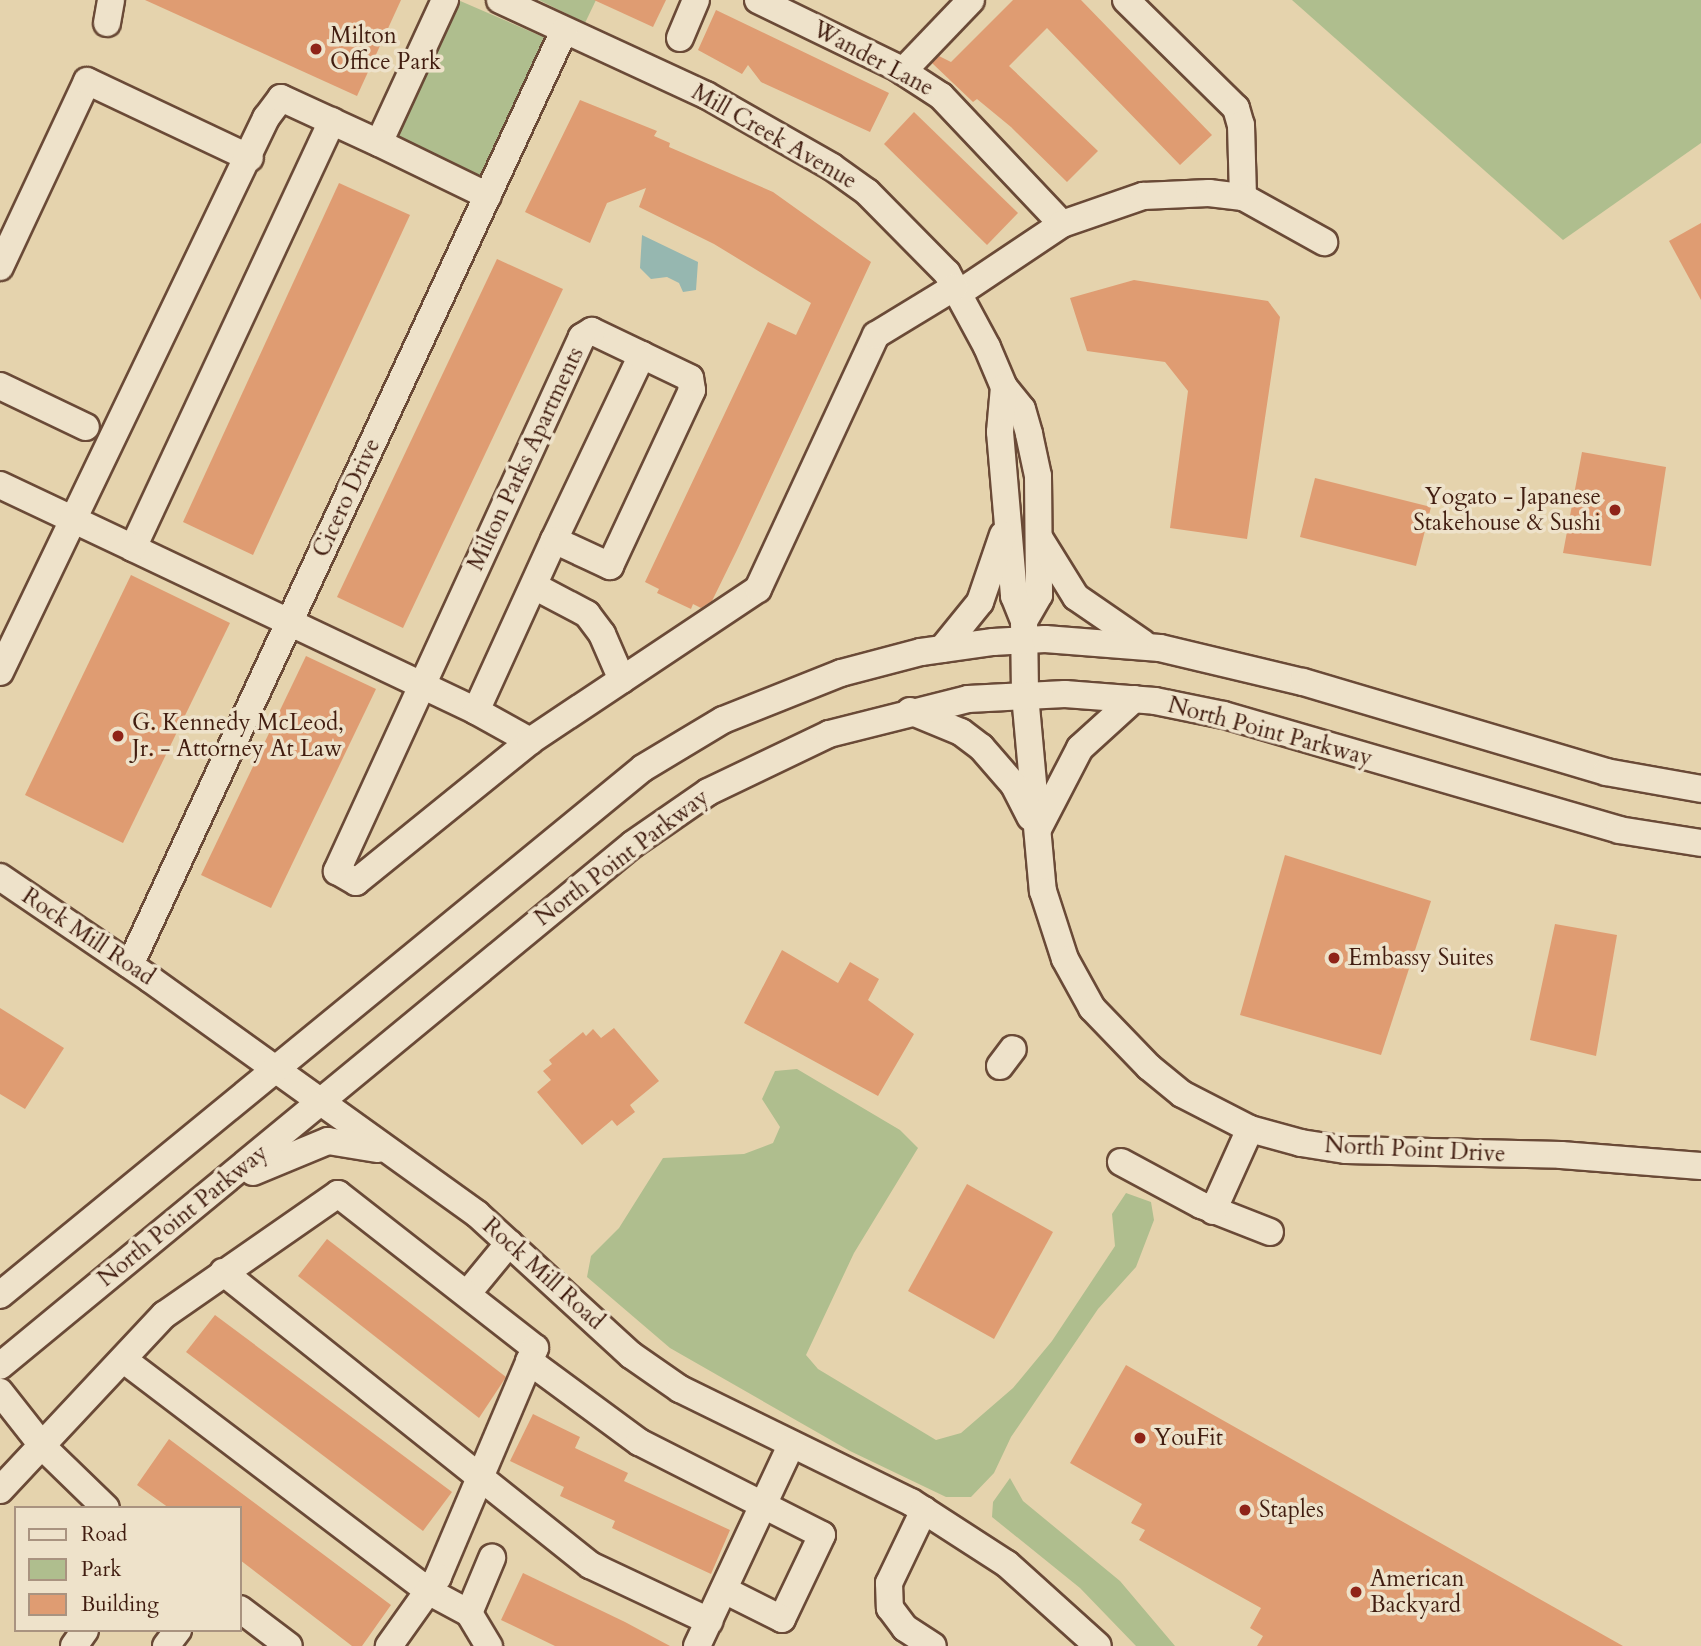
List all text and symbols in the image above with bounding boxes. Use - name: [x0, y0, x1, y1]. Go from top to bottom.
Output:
- street label: Wander Lane: [808, 16, 938, 102]
- place label: Milton Office Park: [330, 22, 441, 76]
- marker: Milton Office Park: [308, 41, 324, 57]
- street label: Mill Creek Avenue: [687, 79, 861, 195]
- street label: Milton Parks Apartments: [462, 343, 590, 575]
- street label: Cicero Drive: [308, 434, 386, 562]
- place label: Yogato - Japanese Stakehouse & Sushi: [1413, 483, 1601, 537]
- marker: Yogato - Japanese Stakehouse & Sushi: [1607, 502, 1623, 518]
- street label: North Point Parkway: [1165, 691, 1375, 773]
- place label: G. Kennedy McLeod, Jr. - Attorney At Law: [132, 709, 344, 763]
- marker: G. Kennedy McLeod, Jr. - Attorney At Law: [110, 728, 126, 744]
- street label: North Point Parkway: [530, 784, 714, 932]
- street label: Rock Mill Road: [16, 883, 160, 991]
- place label: Embassy Suites: [1348, 944, 1494, 972]
- marker: Embassy Suites: [1326, 950, 1342, 966]
- street label: North Point Drive: [1324, 1131, 1506, 1169]
- street label: North Point Parkway: [93, 1139, 273, 1293]
- street label: Rock Mill Road: [477, 1212, 609, 1336]
- place label: YouFit: [1154, 1424, 1223, 1452]
- marker: YouFit: [1132, 1430, 1148, 1446]
- place label: Staples: [1259, 1496, 1324, 1524]
- marker: Staples: [1237, 1502, 1253, 1518]
- legend: [14, 1506, 242, 1632]
- text: Road: [81, 1520, 127, 1549]
- text: Park: [81, 1555, 121, 1584]
- place label: American Backyard: [1370, 1565, 1465, 1619]
- marker: American Backyard: [1348, 1584, 1364, 1600]
- text: Building: [81, 1590, 159, 1619]

